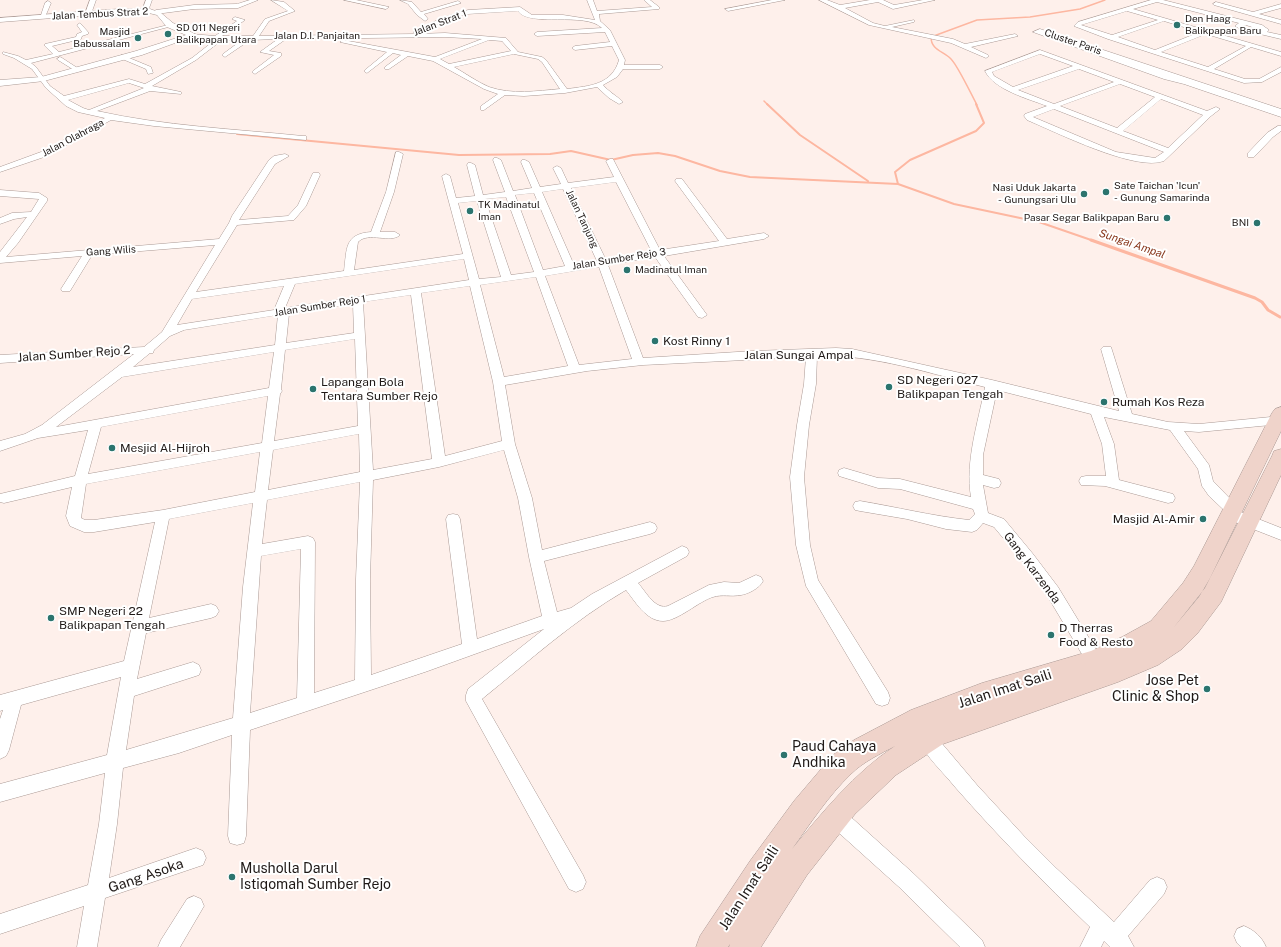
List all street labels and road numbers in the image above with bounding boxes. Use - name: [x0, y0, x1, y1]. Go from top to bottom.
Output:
- street label: Jalan Tembus Strat 2: [51, 5, 149, 23]
- street label: Jalan Strat 1: [412, 7, 468, 39]
- street label: Cluster Paris: [1043, 27, 1103, 57]
- street label: Jalan D.I. Panjaitan: [274, 30, 360, 42]
- street label: Jalan Olahraga: [40, 117, 106, 159]
- street label: Jalan Tanjung: [563, 188, 601, 250]
- street label: Gang Wilis: [86, 243, 136, 259]
- street label: Jalan Sumber Rejo 3: [571, 246, 667, 272]
- street label: Jalan Sumber Rejo 1: [273, 293, 367, 319]
- street label: Jalan Sumber Rejo 2: [17, 343, 131, 365]
- street label: Jalan Sungai Ampal: [744, 348, 854, 362]
- street label: Gang Karzenda: [1001, 530, 1063, 606]
- street label: Jalan Imat Saili: [956, 666, 1054, 712]
- street label: Jalan Imat Saili: [715, 843, 783, 933]
- street label: Gang Asoka: [106, 855, 186, 897]

